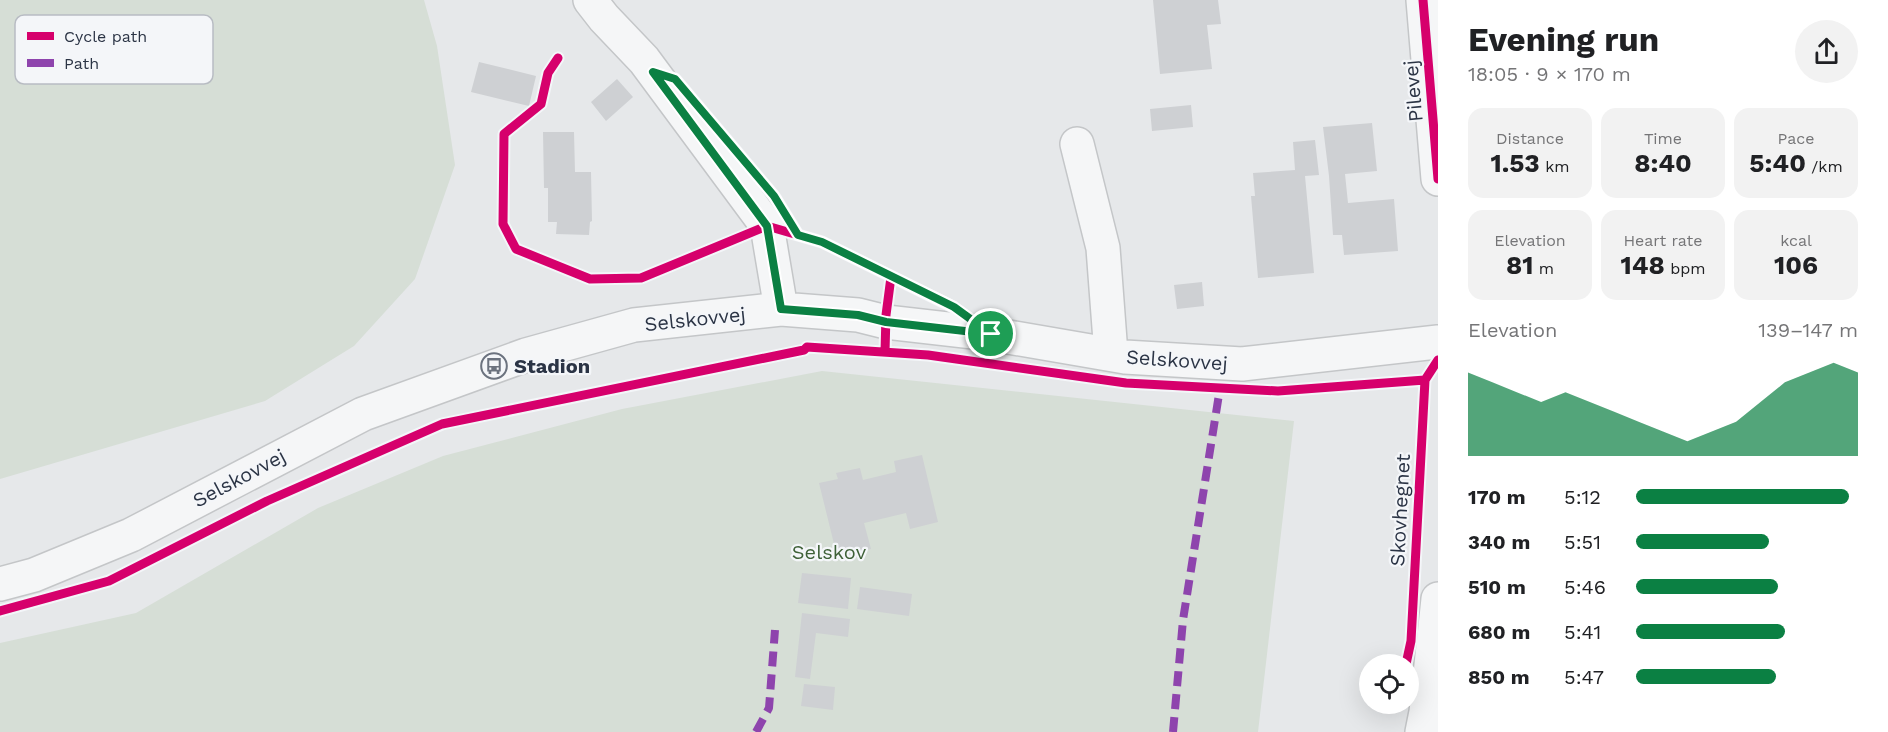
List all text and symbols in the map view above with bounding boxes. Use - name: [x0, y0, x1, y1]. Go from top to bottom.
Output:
- legend: [15, 15, 213, 84]
- text: Evening run: [1468, 20, 1659, 59]
- button: share: [1795, 20, 1858, 83]
- text: Cycle path: [64, 27, 147, 46]
- text: Path: [64, 54, 99, 73]
- street label: Pilevej: [1398, 59, 1428, 123]
- text: 18:05 · 9 × 170 m: [1468, 62, 1631, 86]
- text: Distance: [1496, 129, 1564, 148]
- text: Time: [1644, 129, 1682, 148]
- text: Pace: [1777, 129, 1815, 148]
- text: 1.53: [1490, 148, 1540, 178]
- text: 8:40: [1634, 148, 1692, 178]
- text: 5:40: [1749, 148, 1806, 178]
- text: km: [1540, 157, 1570, 176]
- text: /km: [1806, 157, 1843, 176]
- text: Elevation: [1494, 231, 1566, 250]
- text: Heart rate: [1623, 231, 1703, 250]
- text: kcal: [1780, 231, 1812, 250]
- text: 81: [1506, 250, 1533, 280]
- text: 148: [1620, 250, 1665, 280]
- text: 106: [1774, 250, 1818, 280]
- text: m: [1533, 259, 1554, 278]
- text: bpm: [1665, 259, 1706, 278]
- street label: Selskovvej: [643, 302, 747, 336]
- pin: [965, 308, 1016, 359]
- icon: arrive: [974, 317, 1007, 350]
- text: Elevation: [1468, 318, 1557, 342]
- text: 139–147 m: [1758, 318, 1858, 342]
- street label: Selskovvej: [1125, 344, 1229, 376]
- bus stop icon: Stadion: [479, 351, 509, 381]
- place label: Stadion: [514, 354, 590, 378]
- street label: Selskovvej: [188, 444, 290, 512]
- street label: Skovhegnet: [1385, 452, 1415, 567]
- text: 170 m: [1468, 485, 1526, 509]
- text: 5:12: [1564, 485, 1601, 509]
- text: 340 m: [1468, 530, 1530, 554]
- text: 5:51: [1564, 530, 1601, 554]
- park label: Selskov: [792, 540, 867, 564]
- text: 510 m: [1468, 575, 1526, 599]
- text: 5:46: [1564, 575, 1606, 599]
- text: 680 m: [1468, 620, 1530, 644]
- text: 5:41: [1564, 620, 1601, 644]
- map controls: [1359, 654, 1419, 714]
- button: locate: [1359, 654, 1419, 714]
- text: 850 m: [1468, 665, 1530, 689]
- text: 5:47: [1564, 665, 1604, 689]

